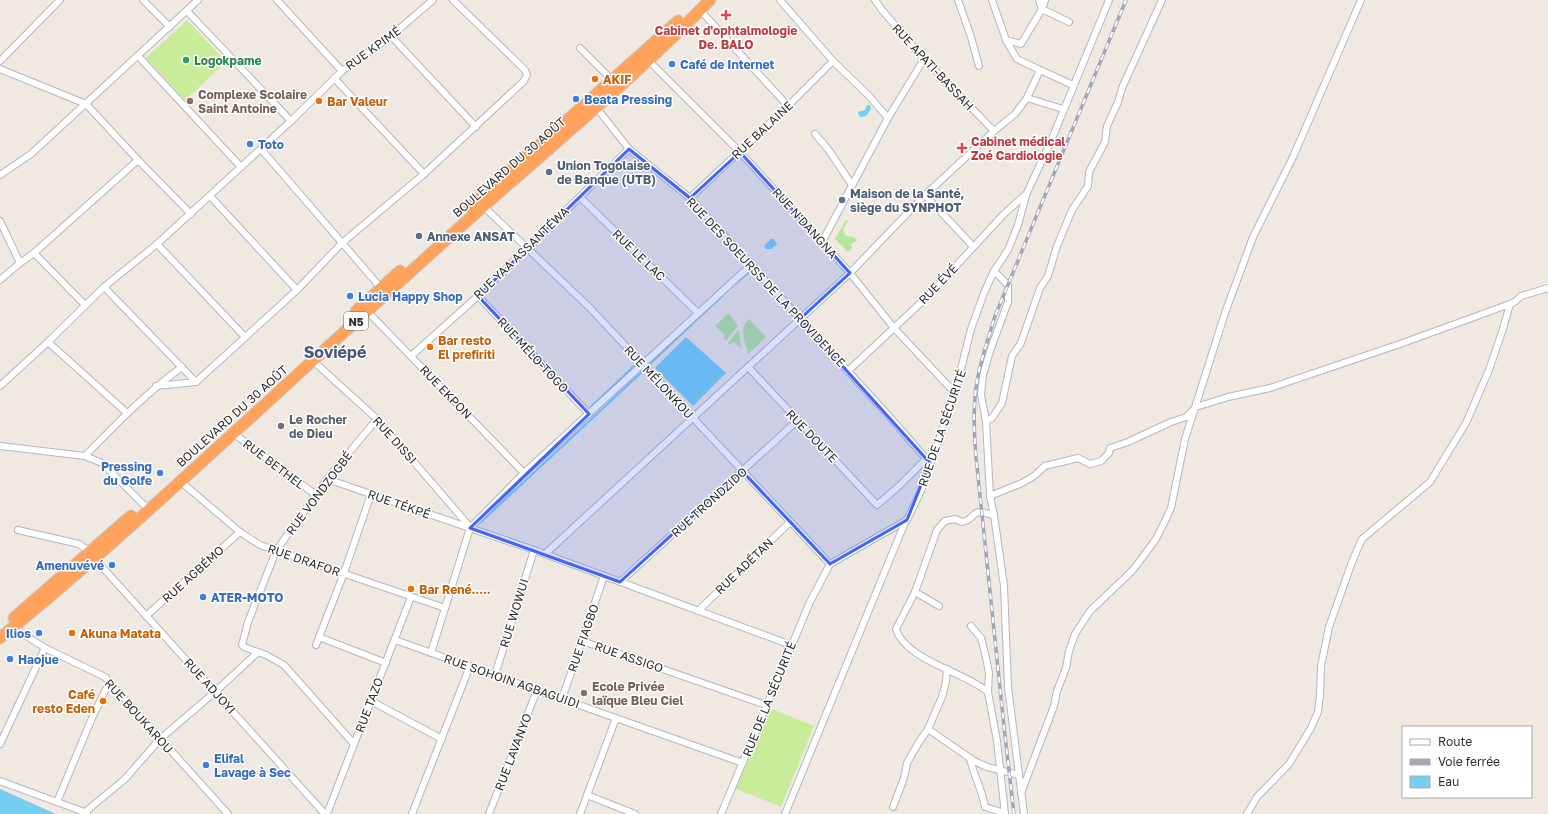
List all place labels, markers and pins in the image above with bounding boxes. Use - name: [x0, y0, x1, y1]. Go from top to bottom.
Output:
- marker: Cabinet d'ophtalmologie De. BALO: [720, 9, 732, 21]
- place label: Cabinet d'ophtalmologie De. BALO: [655, 23, 797, 52]
- place label: Logokpame: [194, 53, 262, 68]
- marker: Logokpame: [181, 55, 191, 65]
- place label: Café de Internet: [680, 57, 775, 72]
- marker: Café de Internet: [667, 59, 677, 69]
- place label: AKIF: [603, 72, 631, 87]
- marker: AKIF: [590, 74, 600, 84]
- place label: Complexe Scolaire Saint Antoine: [198, 87, 307, 116]
- place label: Beata Pressing: [584, 92, 672, 107]
- place label: Bar Valeur: [327, 94, 388, 109]
- marker: Beata Pressing: [571, 94, 581, 104]
- marker: Complexe Scolaire Saint Antoine: [185, 96, 195, 106]
- marker: Bar Valeur: [314, 96, 324, 106]
- place label: Cabinet médical Zoé Cardiologie: [971, 134, 1065, 163]
- place label: Toto: [258, 137, 284, 152]
- marker: Toto: [245, 139, 255, 149]
- marker: Cabinet médical Zoé Cardiologie: [956, 142, 968, 154]
- place label: Union Togolaise de Banque (UTB): [557, 158, 656, 187]
- marker: Union Togolaise de Banque (UTB): [544, 167, 554, 177]
- place label: Maison de la Santé, siège du SYNPHOT: [850, 186, 964, 215]
- marker: Maison de la Santé, siège du SYNPHOT: [837, 195, 847, 205]
- place label: Annexe ANSAT: [427, 229, 515, 244]
- marker: Annexe ANSAT: [414, 231, 424, 241]
- place label: Lucia Happy Shop: [358, 289, 463, 304]
- marker: Lucia Happy Shop: [345, 291, 355, 301]
- place label: Bar resto El prefiriti: [438, 333, 495, 362]
- marker: Bar resto El prefiriti: [425, 342, 435, 352]
- place label: Le Rocher de Dieu: [289, 412, 348, 441]
- marker: Le Rocher de Dieu: [276, 421, 286, 431]
- place label: Pressing du Golfe: [101, 459, 152, 488]
- marker: Pressing du Golfe: [155, 468, 165, 478]
- place label: Amenuvévé: [36, 558, 104, 573]
- marker: Amenuvévé: [107, 560, 117, 570]
- place label: Bar René.....: [419, 582, 491, 597]
- marker: Bar René.....: [406, 584, 416, 594]
- place label: ATER-MOTO: [211, 590, 284, 605]
- marker: ATER-MOTO: [198, 592, 208, 602]
- place label: Ilios: [6, 626, 31, 641]
- place label: Akuna Matata: [80, 626, 161, 641]
- marker: Ilios: [34, 628, 44, 638]
- marker: Akuna Matata: [67, 628, 77, 638]
- place label: Haojue: [18, 652, 59, 667]
- marker: Haojue: [5, 654, 15, 664]
- place label: Ecole Privée laïque Bleu Ciel: [592, 679, 683, 708]
- place label: Café resto Eden: [33, 687, 95, 716]
- marker: Ecole Privée laïque Bleu Ciel: [579, 688, 589, 698]
- marker: Café resto Eden: [98, 696, 108, 706]
- place label: Elifal Lavage à Sec: [214, 751, 291, 780]
- marker: Elifal Lavage à Sec: [201, 760, 211, 770]

